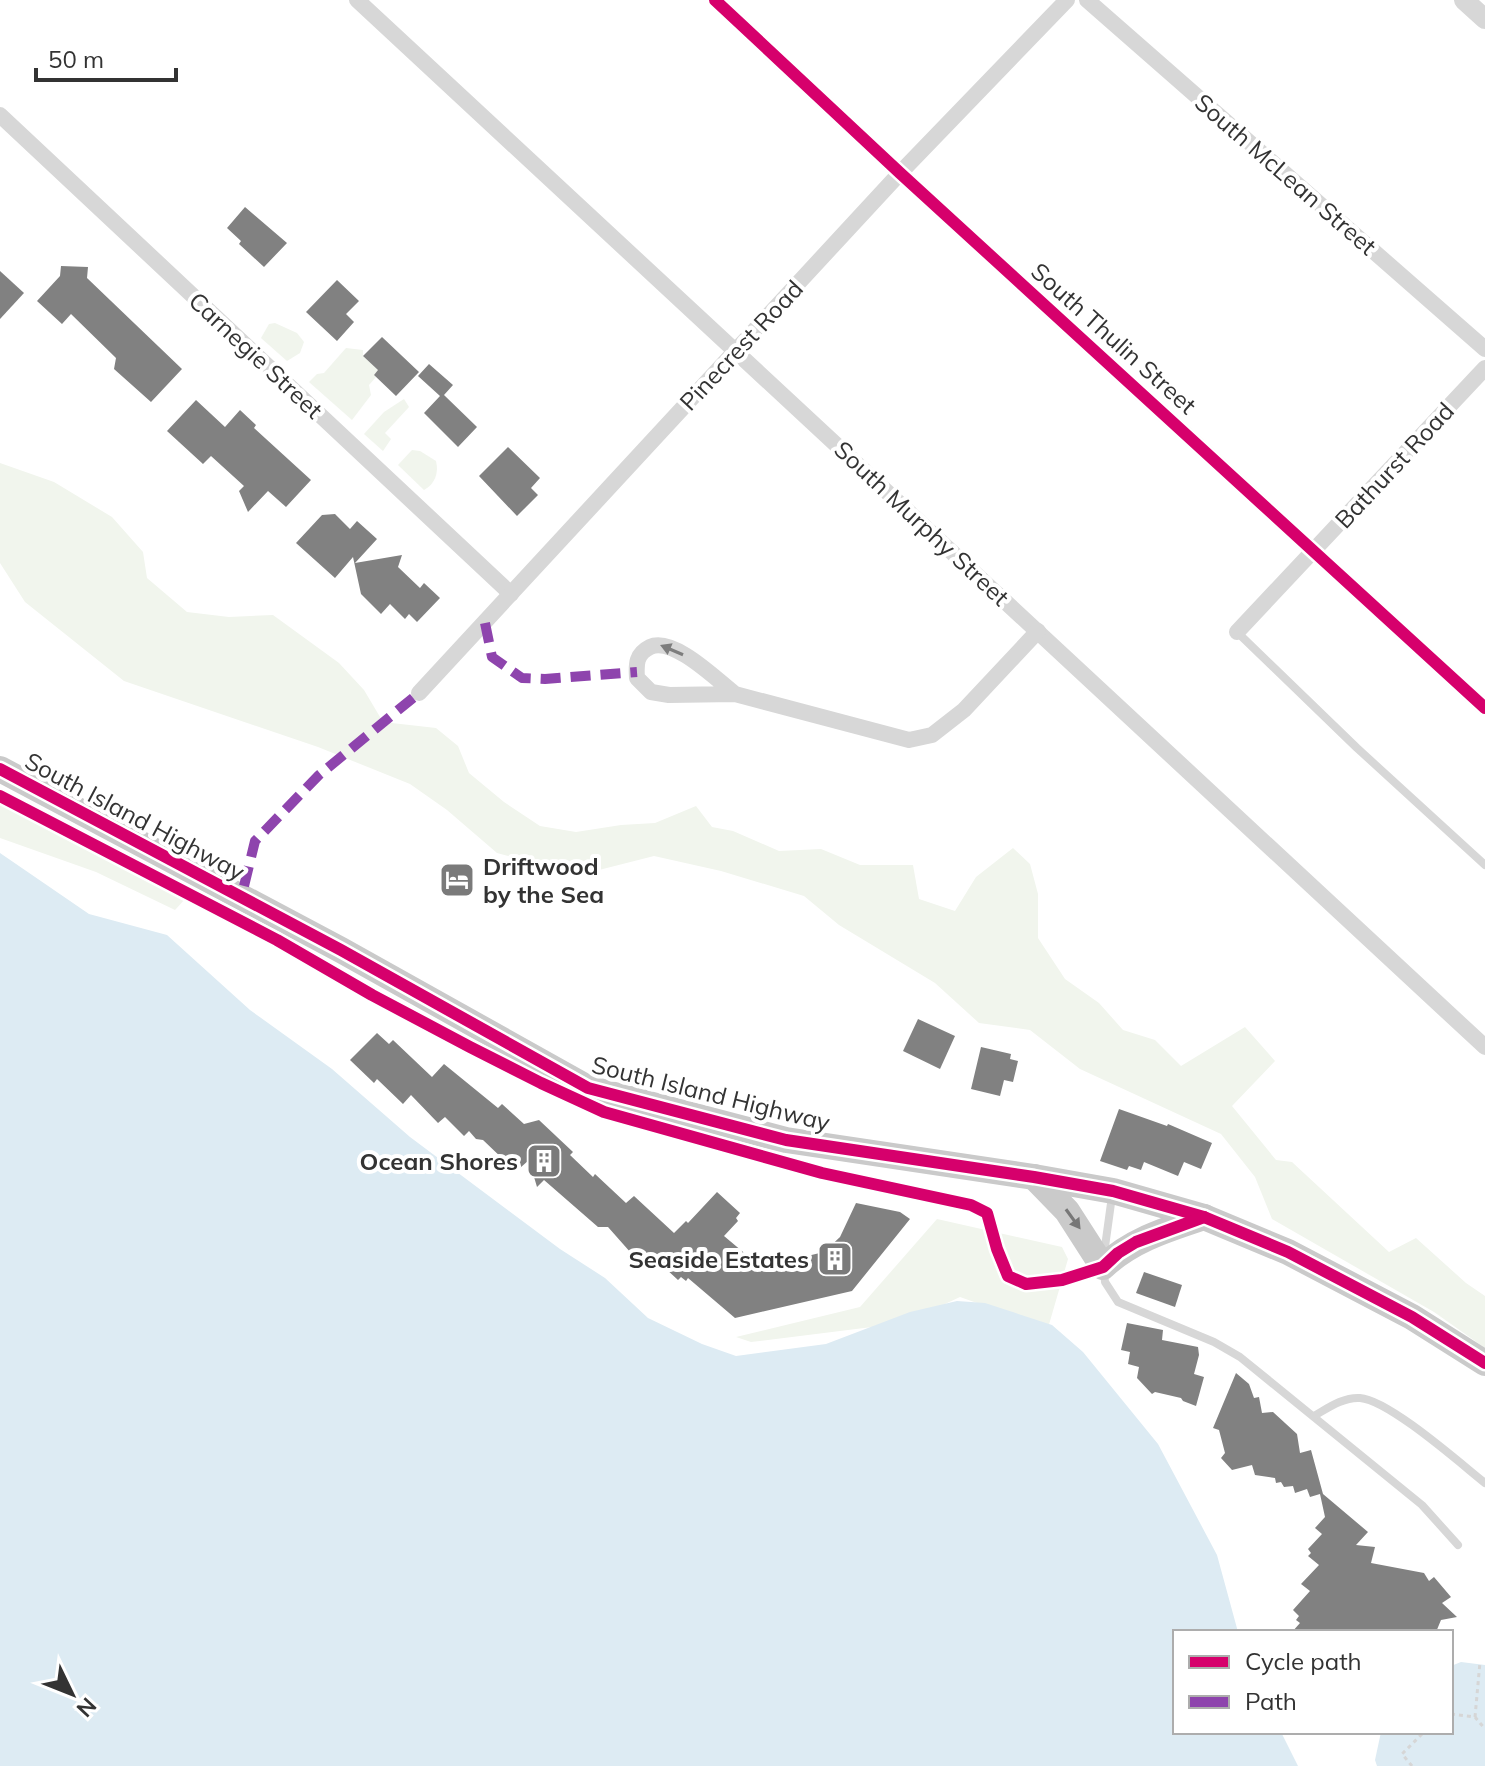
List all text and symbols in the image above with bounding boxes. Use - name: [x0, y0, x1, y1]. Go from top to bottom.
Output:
- scale bar: [36, 32, 176, 82]
- text: 50 m: [48, 44, 104, 74]
- street label: South McLean Street: [1189, 87, 1383, 261]
- street label: South Thulin Street: [1025, 256, 1203, 420]
- street label: Pinecrest Road: [673, 274, 809, 416]
- street label: Carnegie Street: [183, 285, 329, 425]
- street label: Bathurst Road: [1328, 396, 1460, 534]
- street label: South Murphy Street: [828, 434, 1016, 612]
- one-way arrow: [659, 643, 683, 656]
- street label: South Island Highway: [20, 745, 250, 887]
- place label: Driftwood by the Sea: [483, 851, 604, 909]
- hotel icon: Driftwood by the Sea: [438, 861, 476, 899]
- street label: South Island Highway: [589, 1049, 833, 1137]
- building icon: Ocean Shores: [525, 1142, 563, 1180]
- place label: Ocean Shores: [360, 1146, 518, 1176]
- one-way arrow: [1064, 1209, 1080, 1229]
- building icon: Seaside Estates: [816, 1240, 854, 1278]
- place label: Seaside Estates: [628, 1244, 809, 1274]
- legend: [1173, 1630, 1453, 1734]
- text: Cycle path: [1245, 1646, 1362, 1676]
- north arrow: [32, 1654, 112, 1734]
- text: Path: [1245, 1686, 1297, 1716]
- text: N: [71, 1692, 103, 1723]

